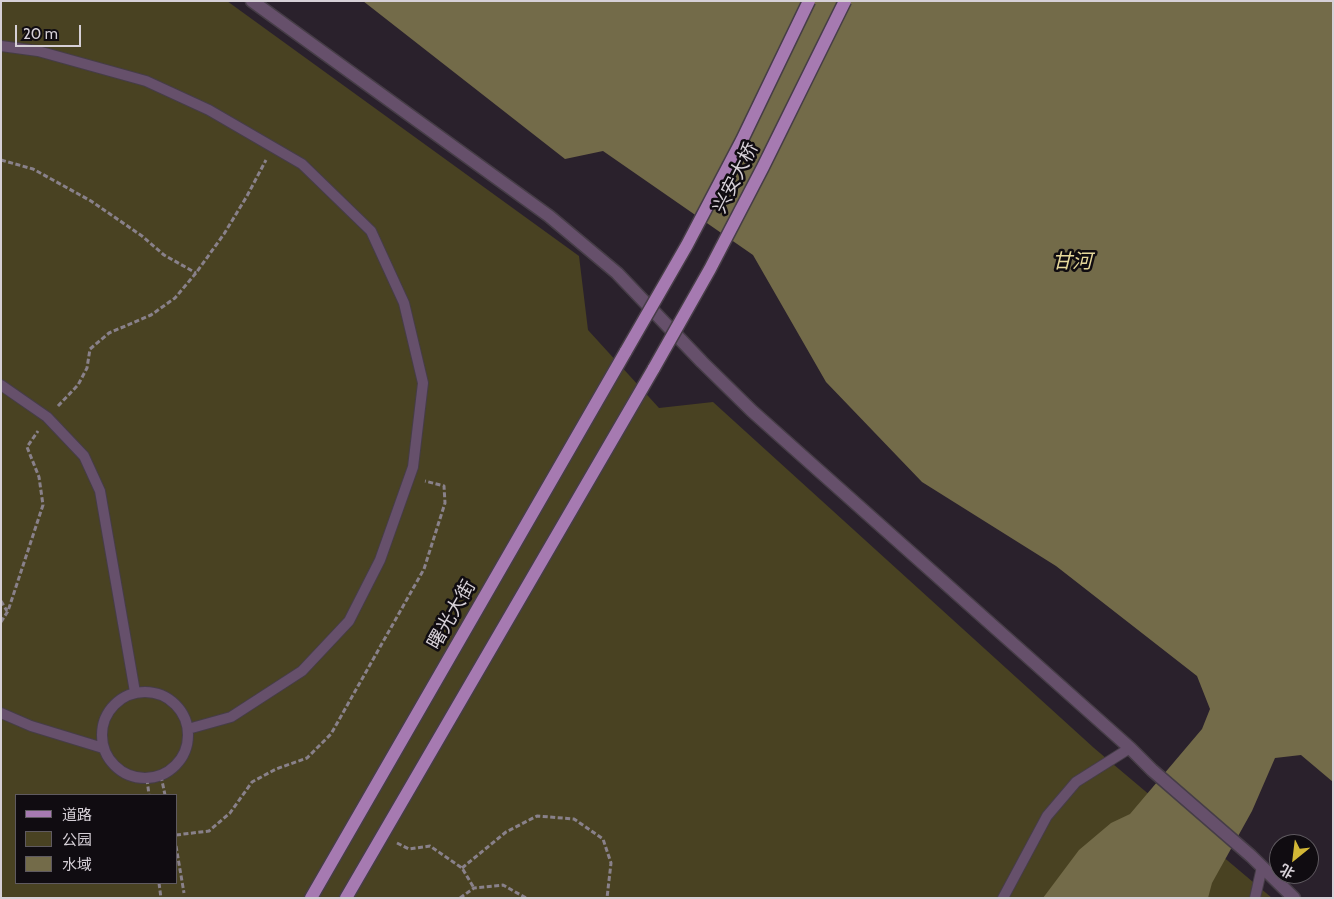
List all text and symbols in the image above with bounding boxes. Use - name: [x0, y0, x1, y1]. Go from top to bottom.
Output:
- scale bar: [18, 15, 84, 47]
- text: 20 m: [23, 25, 58, 43]
- street label: 兴安大桥: [709, 139, 763, 217]
- water label: 甘河: [1052, 250, 1092, 274]
- street label: 曙光大街: [423, 576, 481, 654]
- legend: [15, 794, 178, 884]
- text: 道路: [62, 806, 92, 824]
- text: 公园: [62, 831, 92, 849]
- north arrow: [1269, 834, 1319, 884]
- text: 水域: [62, 856, 92, 874]
- text: 北: [1277, 860, 1298, 883]

